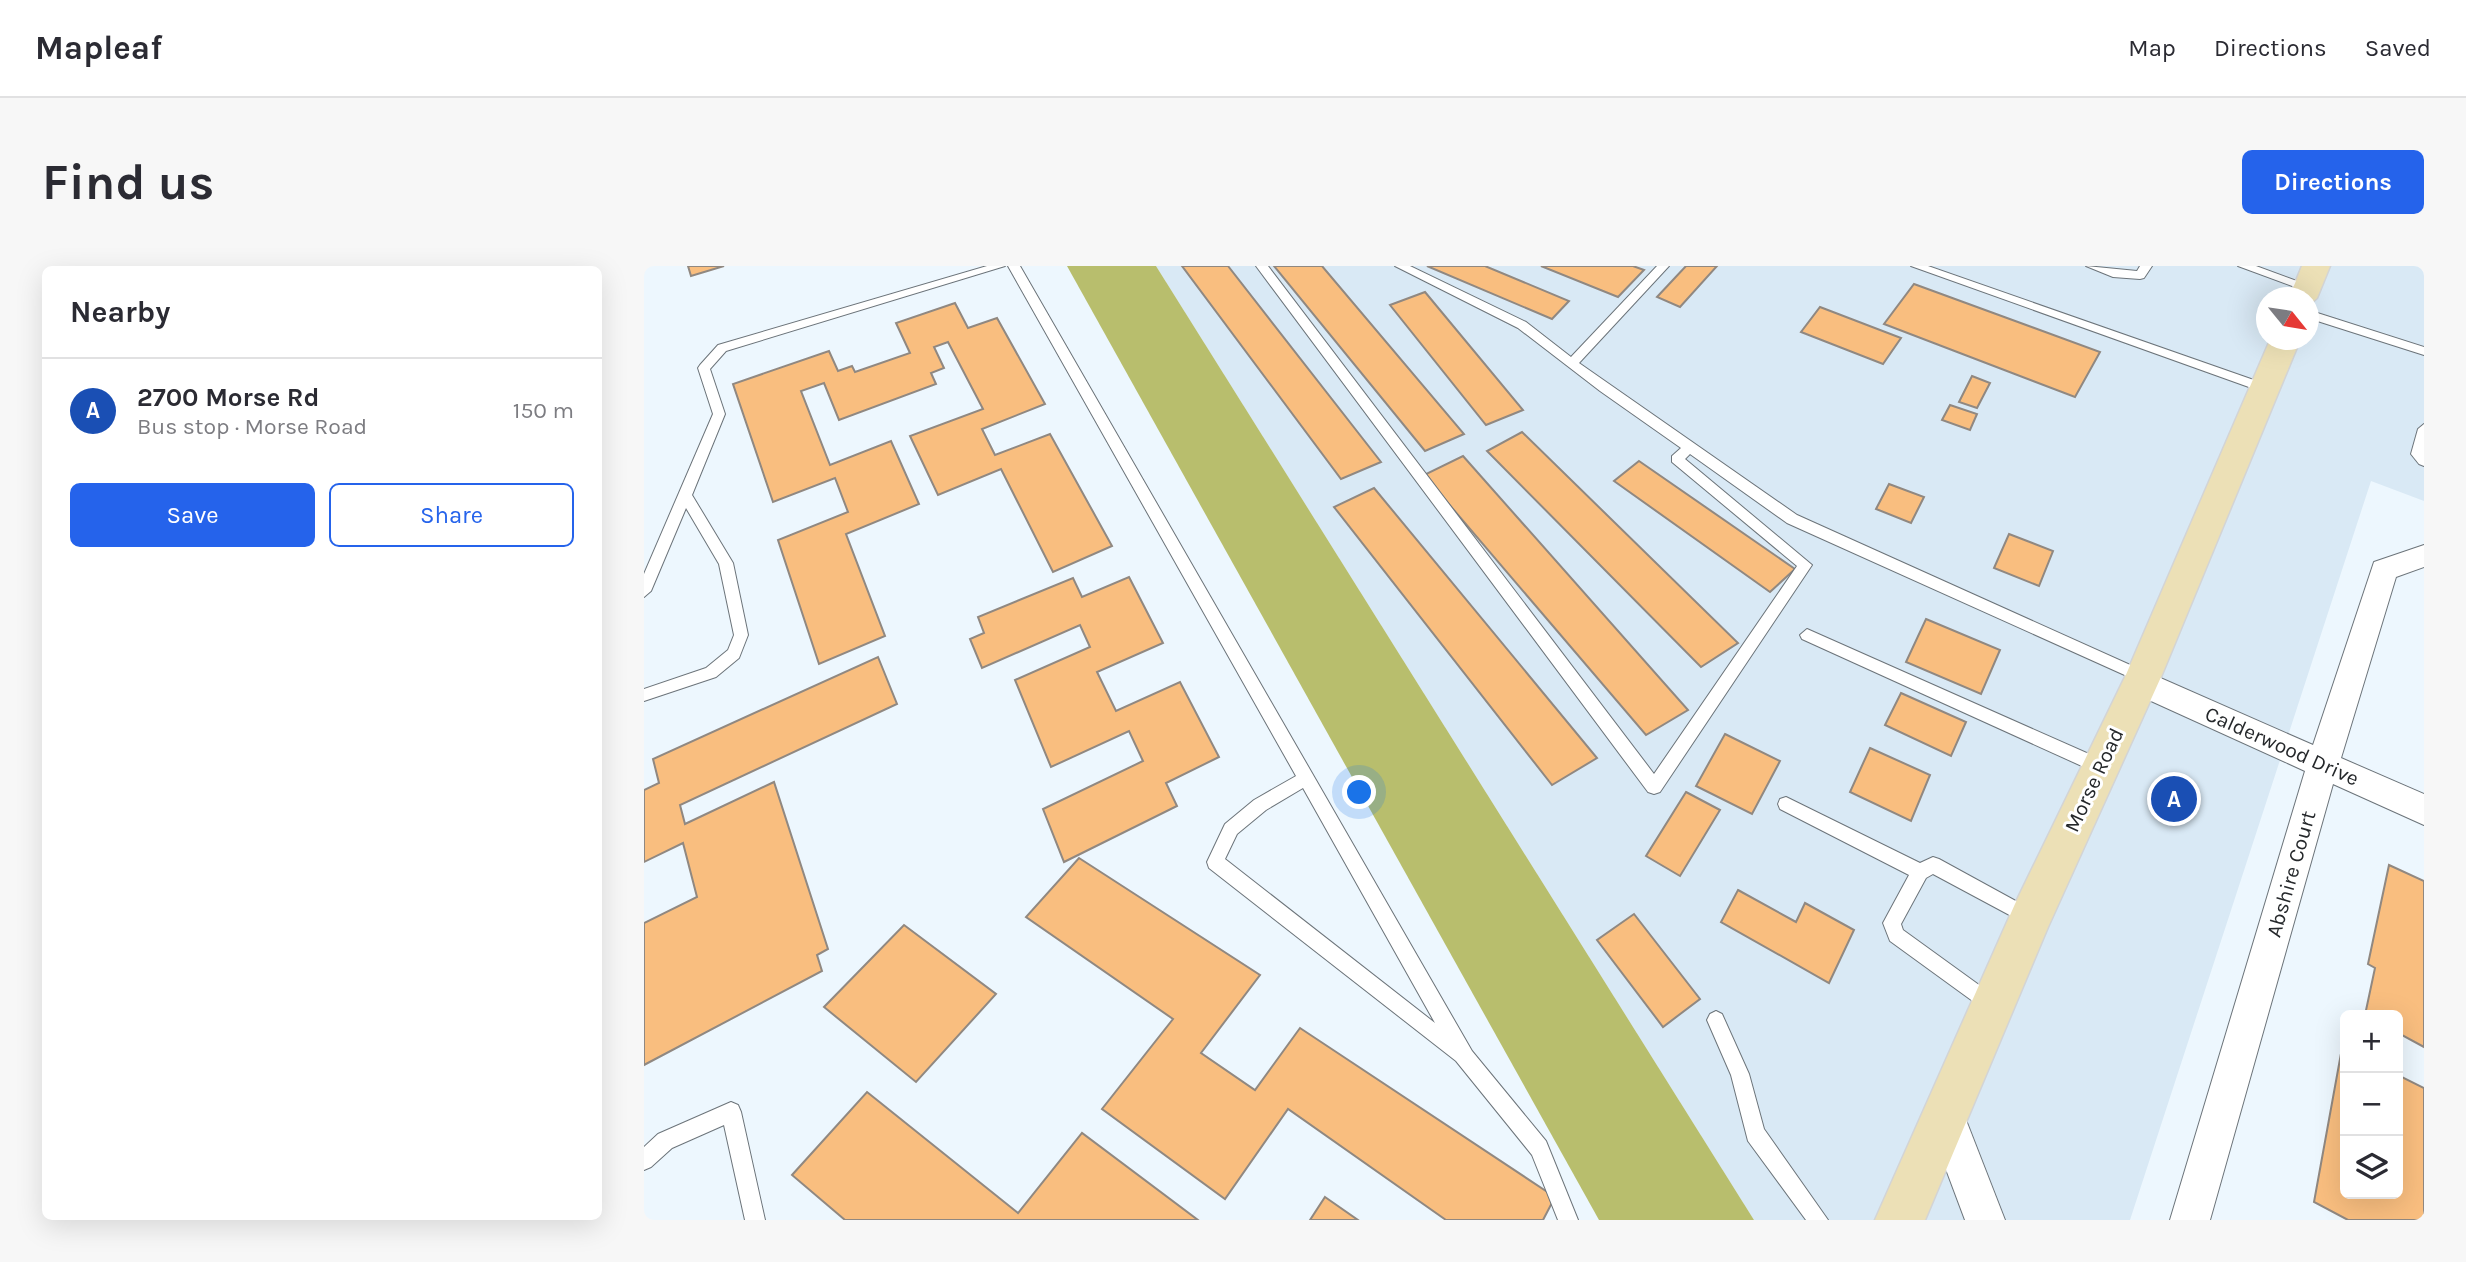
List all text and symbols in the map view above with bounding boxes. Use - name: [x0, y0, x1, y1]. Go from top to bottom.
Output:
- text: Mapleaf: [35, 29, 162, 67]
- text: Map: [2128, 34, 2176, 62]
- text: Directions: [2214, 34, 2327, 62]
- text: Saved: [2365, 34, 2431, 62]
- button: Directions: [2242, 150, 2424, 214]
- text: Find us: [42, 154, 214, 211]
- north arrow: [2256, 287, 2319, 350]
- text: Nearby: [70, 294, 170, 330]
- text: 2700 Morse Rd: [137, 382, 320, 413]
- text: A: [86, 397, 100, 424]
- text: 150 m: [513, 397, 574, 424]
- text: Bus stop · Morse Road: [137, 413, 367, 440]
- button: Save: [70, 483, 315, 547]
- button: Share: [329, 483, 574, 547]
- street label: Calderwood Drive: [2201, 701, 2363, 791]
- street label: Morse Road: [2059, 724, 2129, 836]
- pin: A: [2151, 773, 2197, 825]
- your location: [1342, 775, 1376, 809]
- street label: Abshire Court: [2261, 808, 2321, 940]
- map controls: [2340, 1010, 2403, 1199]
- button: +: [2340, 1010, 2403, 1073]
- button: −: [2340, 1073, 2403, 1136]
- button: layers: [2340, 1136, 2403, 1199]

